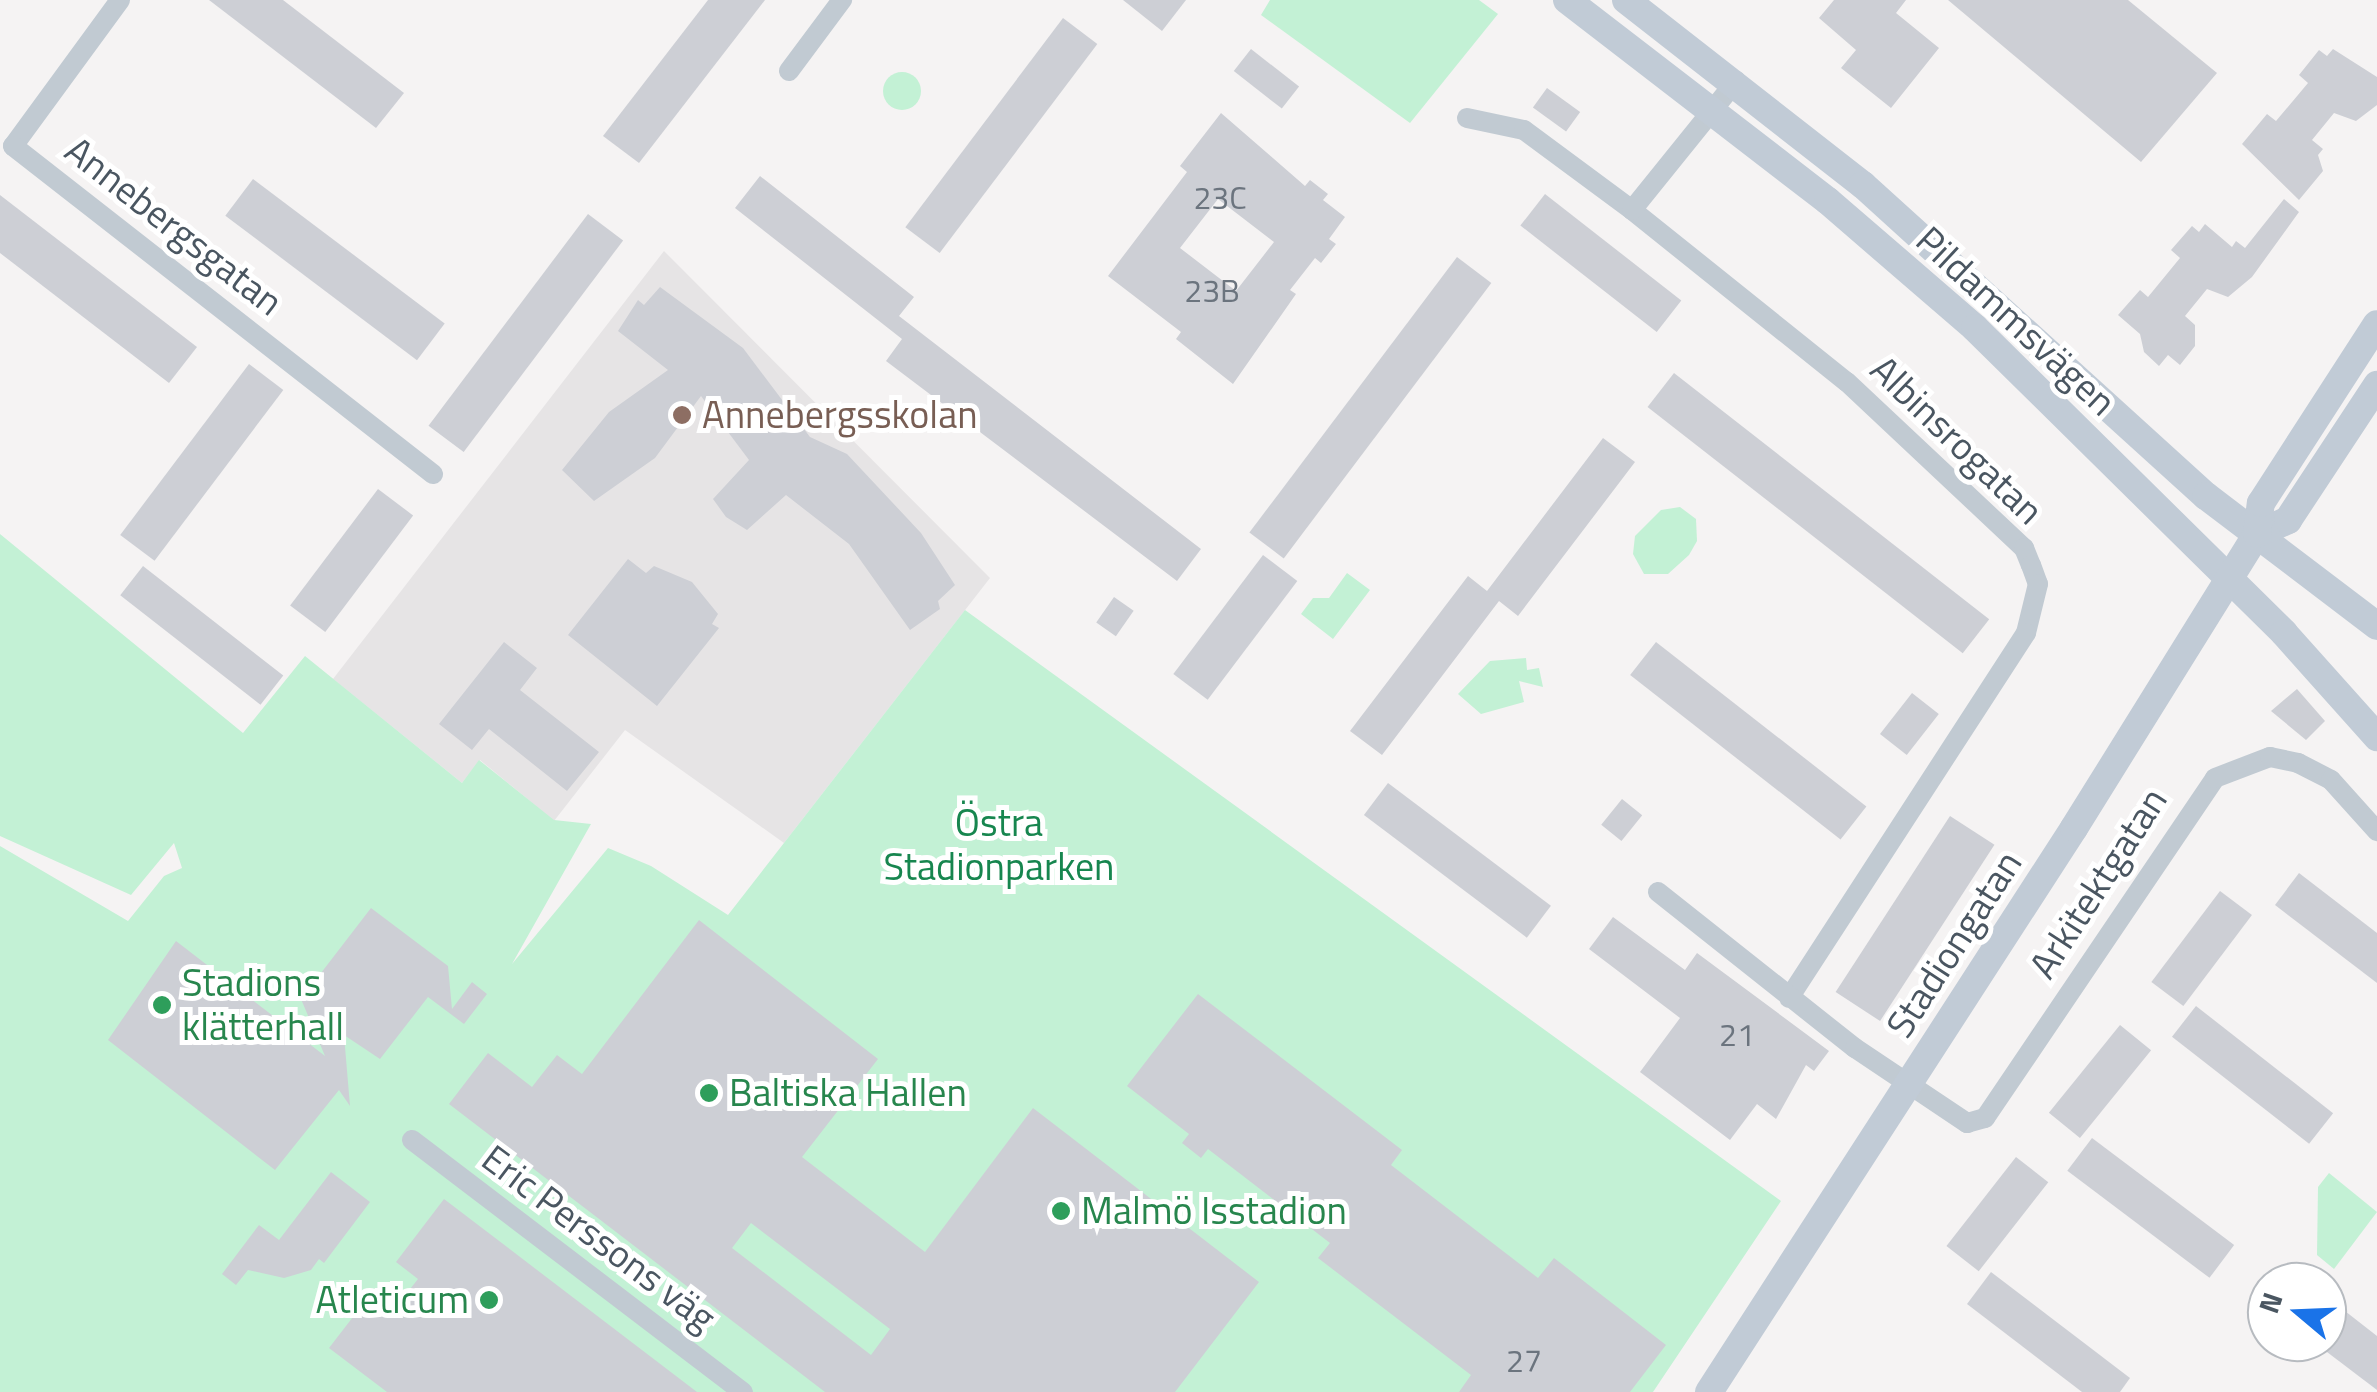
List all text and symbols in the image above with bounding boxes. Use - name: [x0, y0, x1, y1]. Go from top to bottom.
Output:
- street label: Annebergsgatan: [56, 127, 292, 325]
- house number: 23C: [1193, 178, 1247, 216]
- street label: Pildammsvägen: [1907, 217, 2125, 425]
- house number: 23B: [1184, 271, 1240, 309]
- street label: Albinsrogatan: [1861, 346, 2053, 534]
- place label: Annebergsskolan: [702, 392, 978, 438]
- marker: Annebergsskolan: [671, 404, 693, 426]
- street label: Arkitektgatan: [2020, 779, 2176, 987]
- park label: Östra Stadionparken: [883, 800, 1115, 889]
- street label: Stadiongatan: [1877, 842, 2031, 1046]
- place label: Stadions klätterhall: [182, 960, 344, 1050]
- marker: Stadions klätterhall: [151, 994, 173, 1016]
- house number: 21: [1719, 1015, 1755, 1053]
- place label: Baltiska Hallen: [729, 1070, 967, 1116]
- marker: Baltiska Hallen: [698, 1082, 720, 1104]
- street label: Eric Perssons väg: [473, 1135, 725, 1341]
- place label: Malmö Isstadion: [1081, 1188, 1347, 1234]
- marker: Malmö Isstadion: [1050, 1200, 1072, 1222]
- north arrow: [2247, 1262, 2347, 1362]
- place label: Atleticum: [316, 1277, 469, 1323]
- text: N: [2247, 1287, 2294, 1319]
- marker: Atleticum: [478, 1289, 500, 1311]
- house number: 27: [1506, 1341, 1542, 1379]

